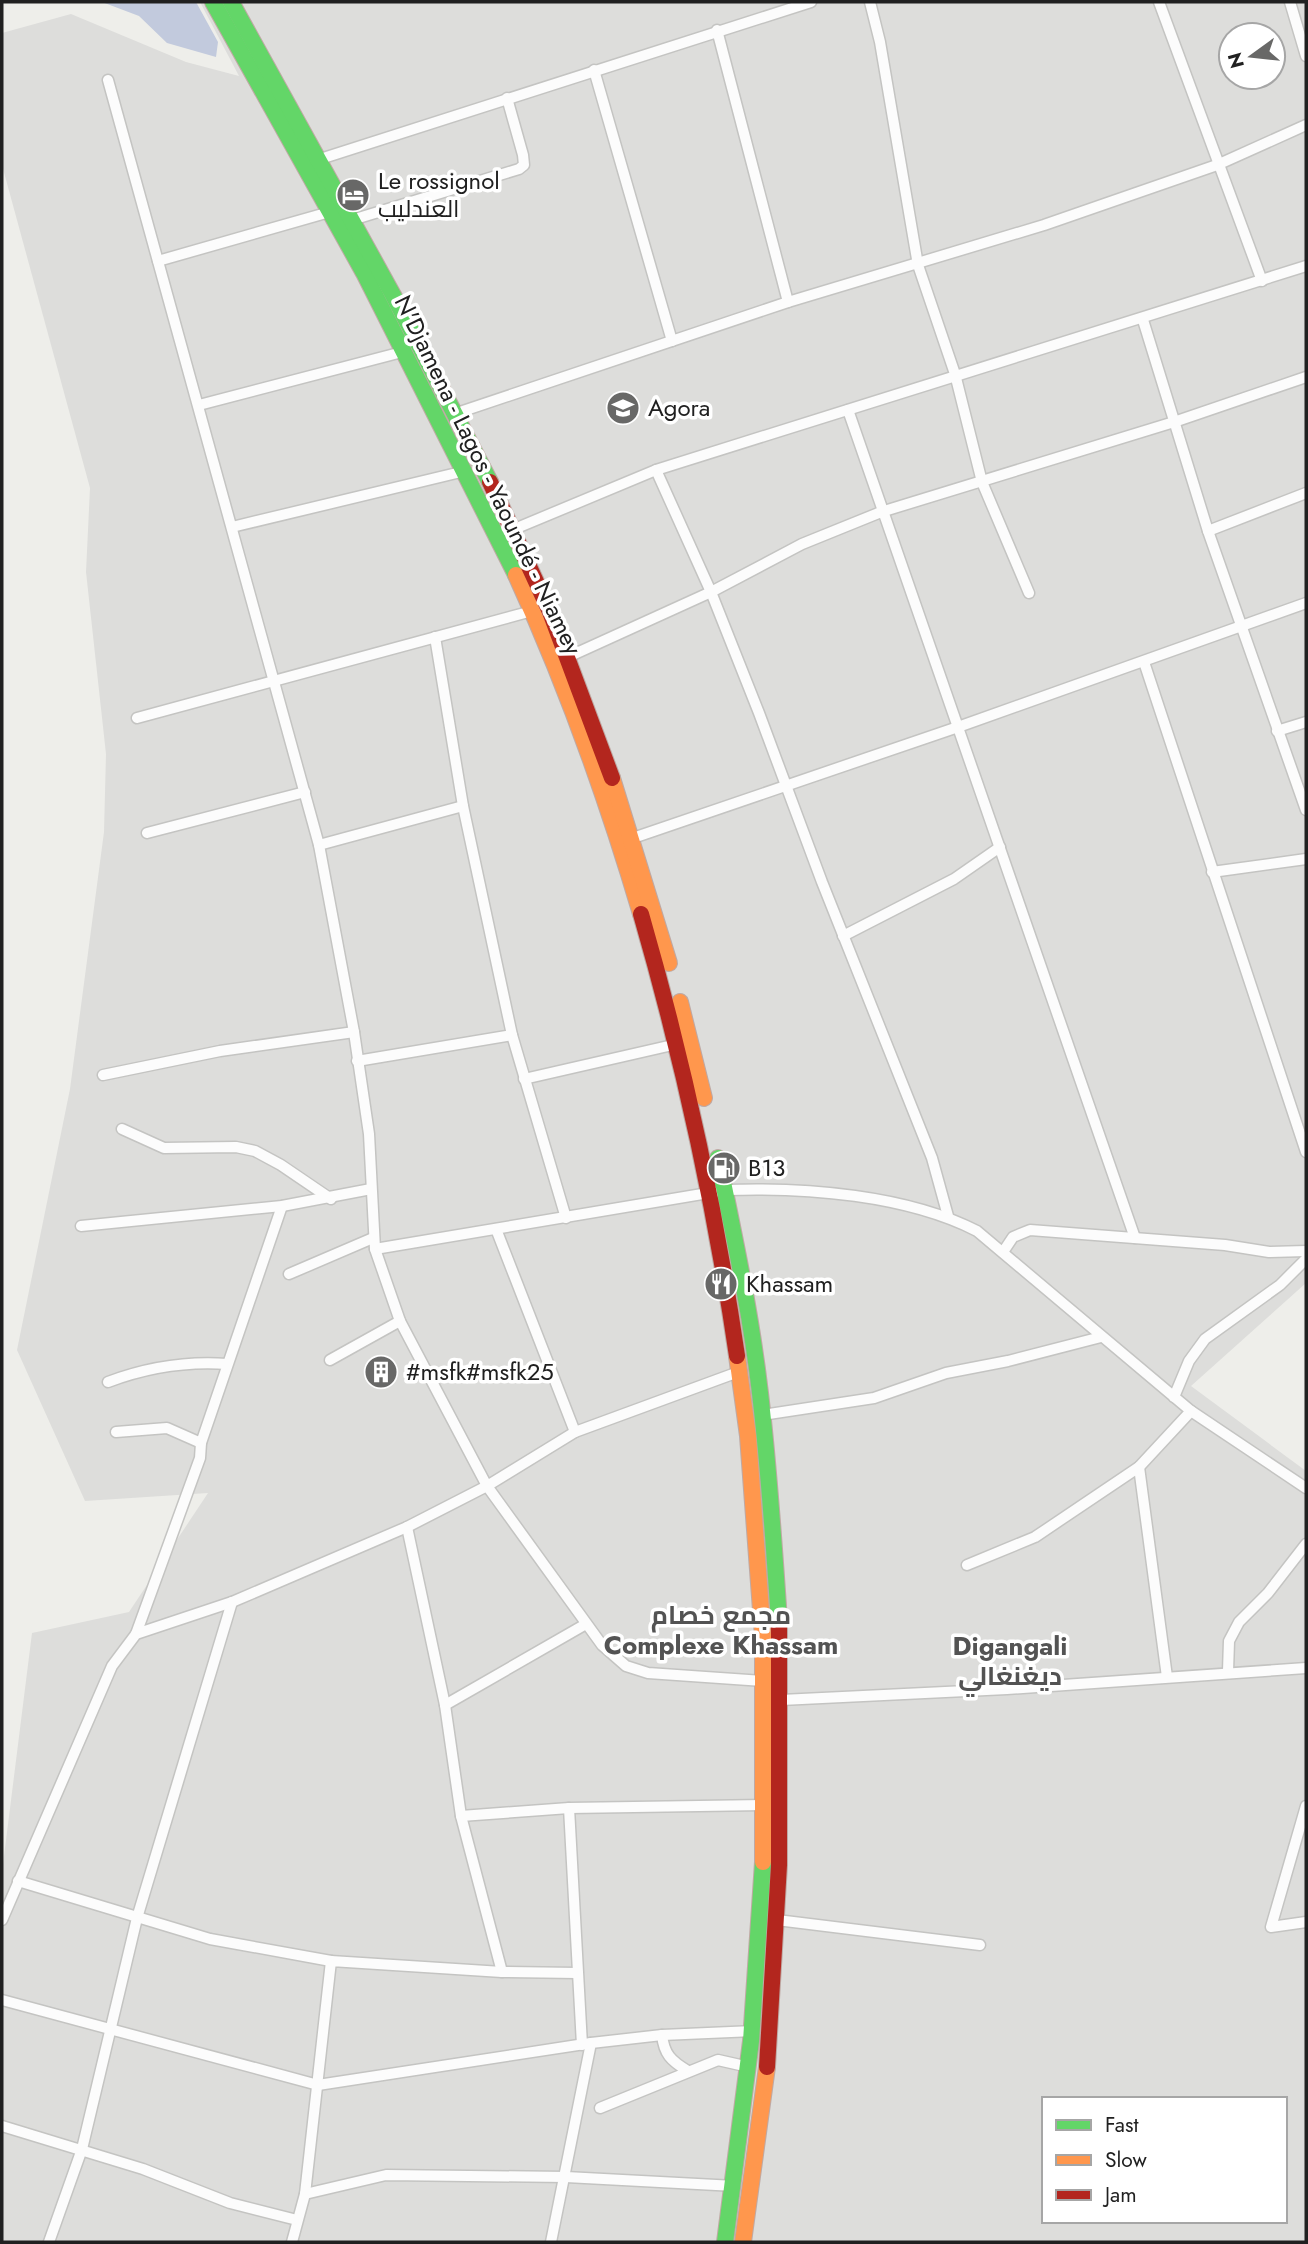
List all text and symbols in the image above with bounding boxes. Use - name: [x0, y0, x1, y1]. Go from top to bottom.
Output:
- north arrow: [1217, 21, 1287, 91]
- text: N: [1221, 49, 1251, 71]
- place label: Le rossignol العندليب: [378, 163, 500, 226]
- hotel icon: Le rossignol العندليب: [334, 176, 372, 214]
- street label: N'Djamena - Lagos - Yaoundé - Niamey: [386, 289, 591, 661]
- school or university icon: Agora: [604, 389, 642, 427]
- place label: Agora: [648, 390, 710, 425]
- fuel station icon: B13: [705, 1149, 743, 1187]
- place label: B13: [748, 1150, 785, 1185]
- restaurant icon: Khassam: [702, 1265, 740, 1303]
- place label: Khassam: [746, 1266, 833, 1301]
- building icon: #msfk#msfk25: [362, 1353, 400, 1391]
- place label: #msfk#msfk25: [406, 1354, 554, 1389]
- district label: مجمع خصام Complexe Khassam: [604, 1596, 838, 1664]
- district label: Digangali ديغنغالي: [952, 1627, 1068, 1697]
- legend: [1042, 2097, 1287, 2223]
- text: Fast: [1105, 2110, 1138, 2140]
- text: Slow: [1105, 2145, 1147, 2175]
- text: Jam: [1102, 2180, 1137, 2210]

